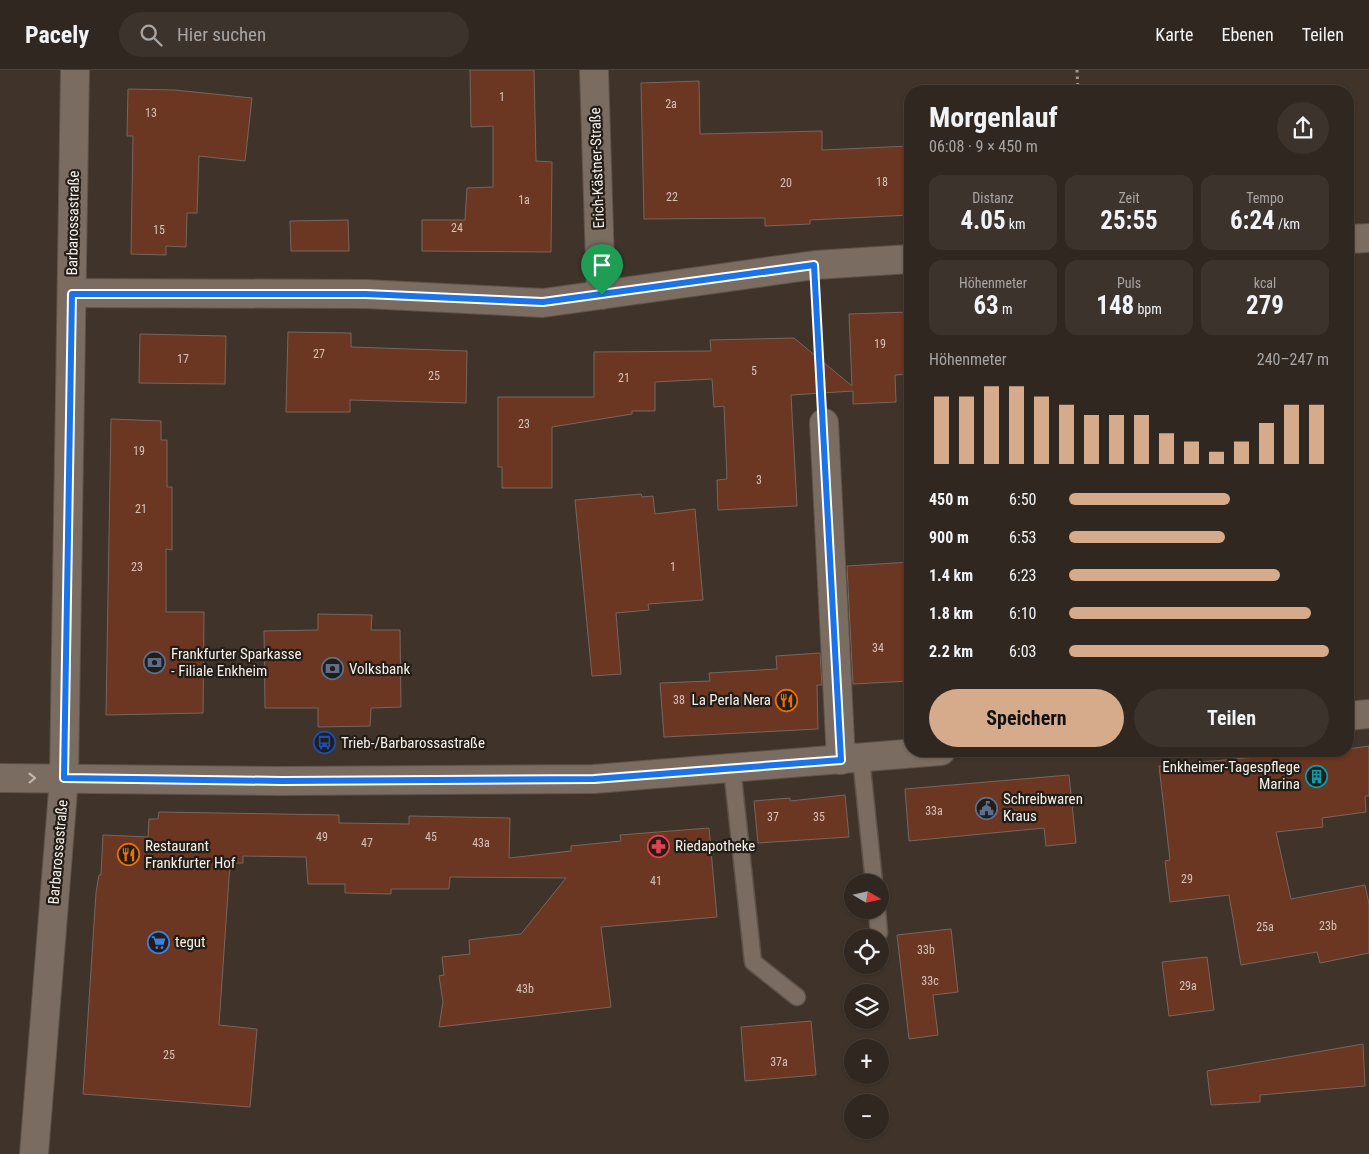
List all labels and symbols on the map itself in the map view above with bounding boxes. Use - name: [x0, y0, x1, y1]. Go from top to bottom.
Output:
- house number: 1: [499, 90, 505, 104]
- house number: 2a: [665, 97, 677, 111]
- house number: 13: [145, 106, 157, 120]
- street label: Erich-Kästner-Straße: [586, 107, 608, 229]
- street label: Barbarossastraße: [63, 170, 83, 276]
- house number: 18: [876, 175, 888, 189]
- house number: 20: [780, 176, 792, 190]
- house number: 22: [666, 190, 678, 204]
- house number: 1a: [518, 193, 530, 207]
- house number: 24: [451, 221, 463, 235]
- house number: 15: [153, 223, 165, 237]
- pin: [581, 244, 623, 295]
- house number: 19: [874, 337, 886, 351]
- house number: 27: [313, 347, 325, 361]
- house number: 17: [177, 352, 189, 366]
- house number: 5: [751, 364, 757, 378]
- house number: 25: [428, 369, 440, 383]
- house number: 21: [618, 371, 630, 385]
- house number: 23: [518, 417, 530, 431]
- house number: 19: [133, 444, 145, 458]
- house number: 3: [756, 473, 762, 487]
- house number: 21: [135, 502, 147, 516]
- house number: 23: [131, 560, 143, 574]
- house number: 1: [670, 560, 676, 574]
- house number: 34: [872, 641, 884, 655]
- place label: Frankfurter Sparkasse - Filiale Enkheim: [171, 645, 302, 680]
- bank icon: Frankfurter Sparkasse - Filiale Enkheim: [143, 651, 167, 675]
- bank icon: Volksbank: [321, 657, 345, 681]
- place label: Volksbank: [349, 660, 410, 678]
- restaurant icon: La Perla Nera: [775, 688, 799, 712]
- place label: La Perla Nera: [692, 691, 771, 709]
- house number: 38: [673, 693, 685, 707]
- bus stop icon: Trieb-/Barbarossastraße: [313, 731, 337, 755]
- place label: Trieb-/Barbarossastraße: [341, 734, 485, 752]
- place label: Enkheimer-Tagespflege Marina: [1162, 758, 1300, 793]
- building icon: Enkheimer-Tagespflege Marina: [1304, 764, 1328, 788]
- one-way arrow: [28, 773, 36, 783]
- place label: Schreibwaren Kraus: [1003, 790, 1083, 825]
- public building icon: Schreibwaren Kraus: [975, 796, 999, 820]
- street label: Barbarossastraße: [44, 799, 72, 905]
- house number: 33a: [925, 804, 943, 818]
- house number: 37: [767, 810, 779, 824]
- house number: 35: [813, 810, 825, 824]
- house number: 49: [316, 830, 328, 844]
- house number: 45: [425, 830, 437, 844]
- pharmacy icon: Riedapotheke: [647, 834, 671, 858]
- house number: 47: [361, 836, 373, 850]
- house number: 43a: [472, 836, 490, 850]
- place label: Restaurant Frankfurter Hof: [145, 837, 236, 872]
- place label: Riedapotheke: [675, 837, 755, 855]
- restaurant icon: Restaurant Frankfurter Hof: [117, 843, 141, 867]
- house number: 29: [1181, 872, 1193, 886]
- house number: 41: [650, 874, 662, 888]
- north arrow: [844, 874, 889, 919]
- house number: 23b: [1319, 919, 1337, 933]
- house number: 25a: [1256, 920, 1274, 934]
- supermarket icon: tegut: [147, 930, 171, 954]
- place label: tegut: [175, 933, 206, 951]
- house number: 33b: [917, 943, 935, 957]
- house number: 33c: [921, 974, 939, 988]
- house number: 29a: [1179, 979, 1197, 993]
- house number: 43b: [516, 982, 534, 996]
- house number: 25: [163, 1048, 175, 1062]
- house number: 37a: [770, 1055, 788, 1069]

